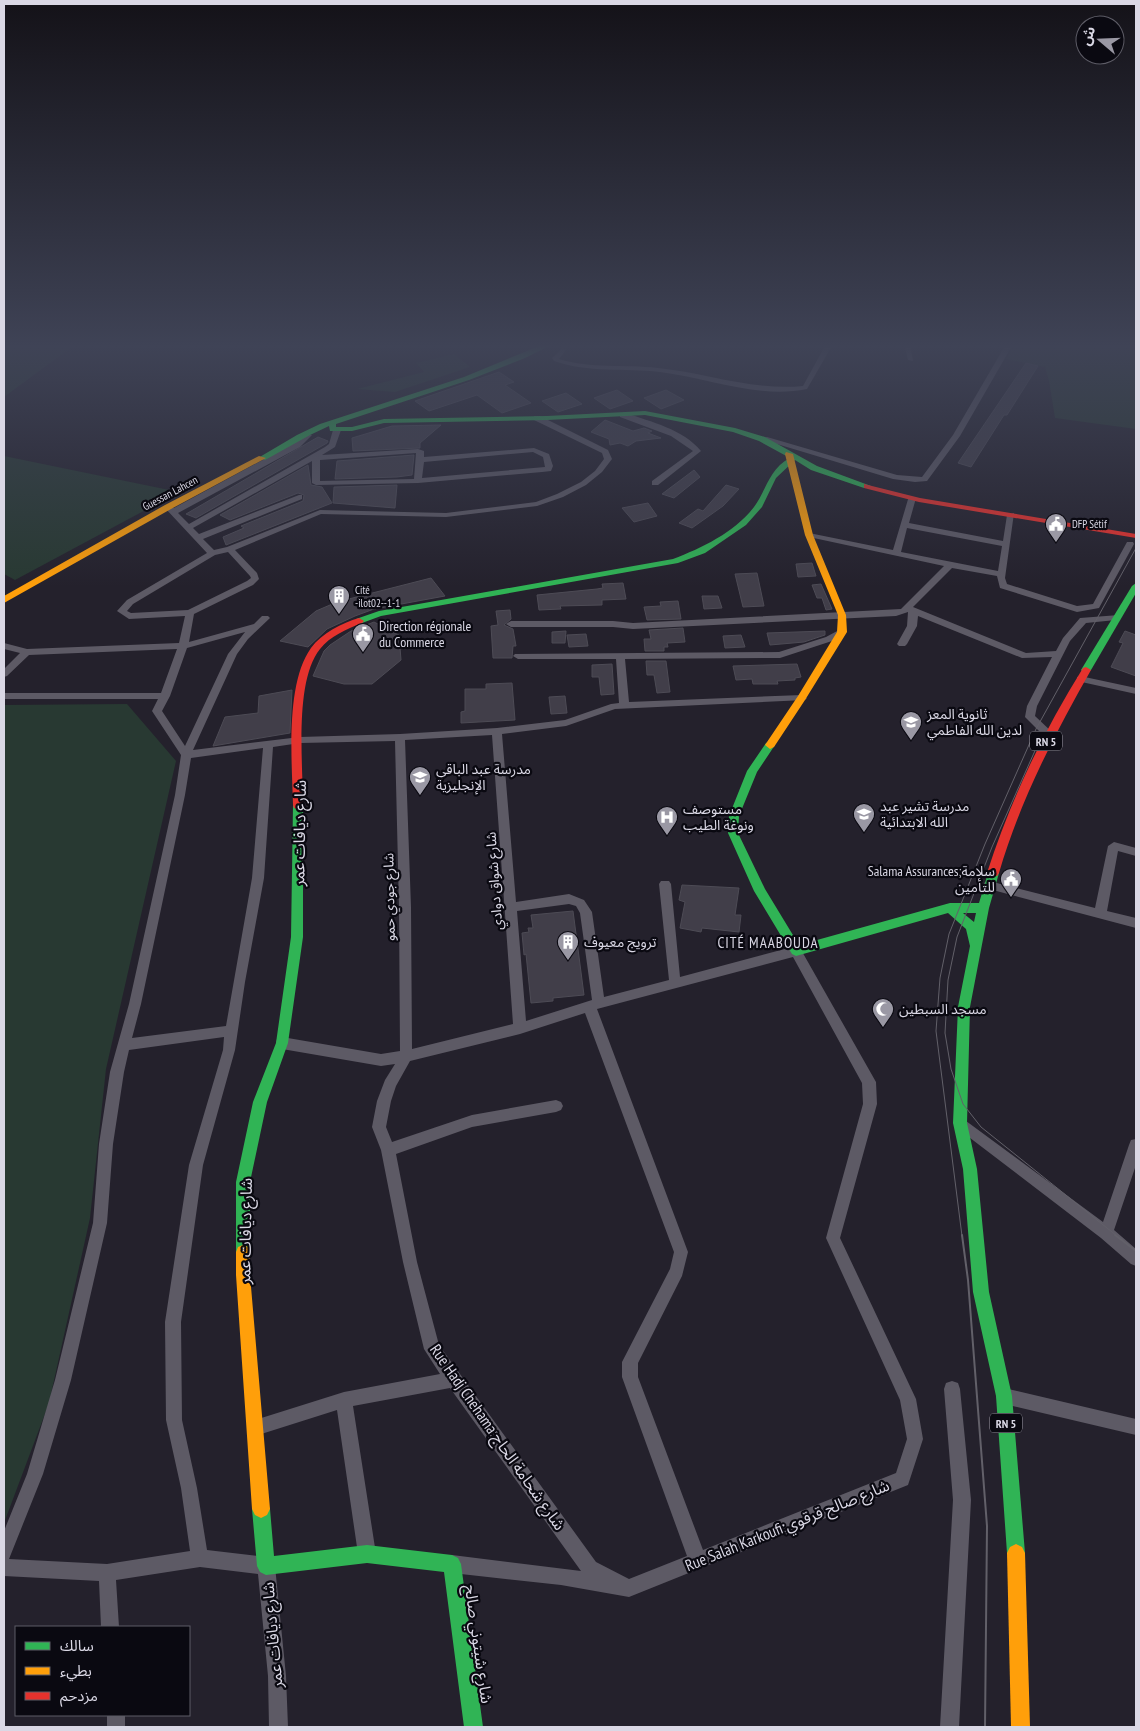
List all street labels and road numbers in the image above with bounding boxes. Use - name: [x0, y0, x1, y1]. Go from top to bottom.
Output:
- street label: Guessan Lahcen: [140, 473, 200, 513]
- road number: RN 5: [1030, 731, 1062, 750]
- street label: شارع ديافات عمر: [288, 780, 313, 887]
- street label: شارع شواق دوادي: [482, 831, 509, 931]
- street label: شارع جودي حمو: [379, 853, 401, 941]
- street label: شارع ديافات عمر: [234, 1178, 259, 1285]
- street label: Rue Hadj Chehama;شارع شحامة الحاج: [424, 1340, 570, 1536]
- road number: RN 5: [990, 1414, 1022, 1432]
- street label: Rue Salah Karkoufi;شارع صالح قرقوي: [682, 1475, 893, 1578]
- street label: شارع ديافات عمر: [257, 1581, 290, 1690]
- street label: شارع شيتوني صالح: [458, 1583, 497, 1705]

